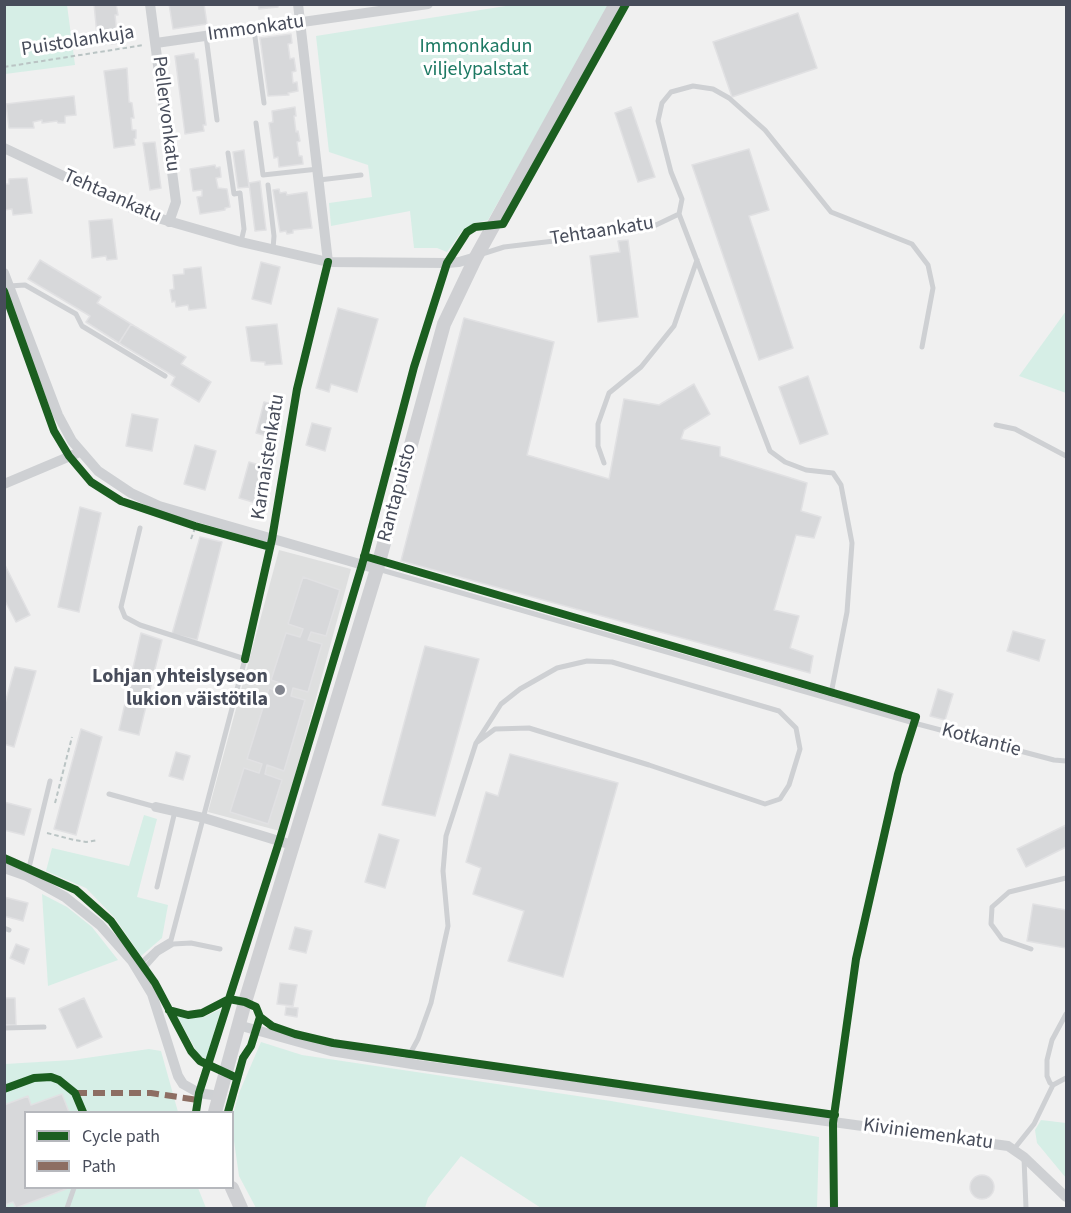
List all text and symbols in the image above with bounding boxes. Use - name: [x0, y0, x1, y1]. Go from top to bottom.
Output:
- street label: Immonkatu: [206, 10, 306, 48]
- street label: Puistolankuja: [20, 21, 136, 63]
- park label: Immonkadun viljelypalstat: [420, 36, 532, 83]
- street label: Pellervonkatu: [146, 55, 184, 173]
- street label: Tehtaankatu: [59, 165, 165, 229]
- street label: Tehtaankatu: [548, 212, 656, 252]
- street label: Karnaistenkatu: [247, 392, 291, 522]
- street label: Rantapuisto: [373, 441, 423, 545]
- place label: Lohjan yhteislyseon lukion väistötila: [92, 666, 268, 713]
- marker: Lohjan yhteislyseon lukion väistötila: [273, 683, 287, 697]
- street label: Kotkantie: [939, 719, 1023, 763]
- legend: [24, 1111, 234, 1189]
- street label: Kiviniemenkatu: [861, 1114, 995, 1156]
- text: Cycle path: [82, 1124, 160, 1149]
- text: Path: [82, 1154, 116, 1179]

